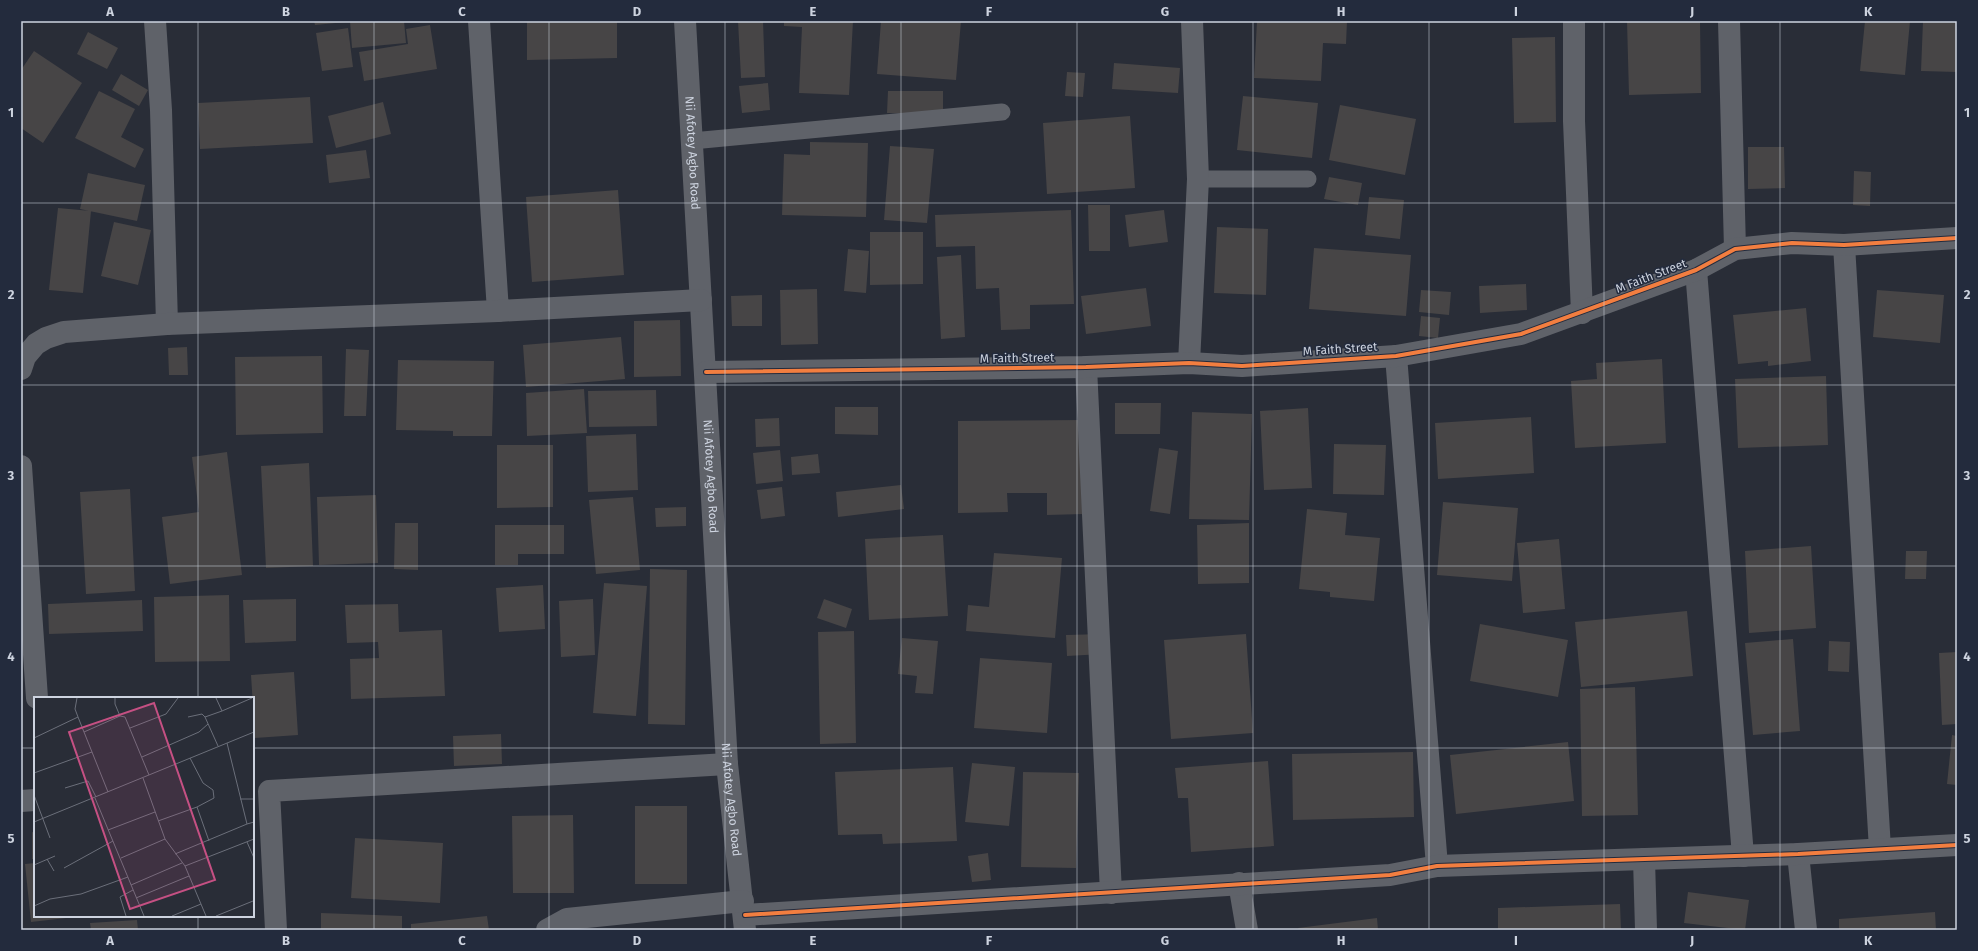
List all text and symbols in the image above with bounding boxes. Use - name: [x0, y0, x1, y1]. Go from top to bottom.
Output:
- text: A: [105, 4, 114, 19]
- text: B: [282, 4, 290, 19]
- text: C: [458, 4, 466, 19]
- text: D: [633, 4, 642, 19]
- text: E: [810, 4, 817, 19]
- text: F: [986, 4, 993, 19]
- text: G: [1161, 4, 1169, 19]
- text: H: [1337, 4, 1345, 19]
- text: I: [1514, 4, 1518, 19]
- text: J: [1689, 4, 1694, 19]
- text: K: [1864, 4, 1873, 19]
- street label: Nii Afotey Agbo Road: [682, 96, 703, 210]
- text: 1: [8, 105, 14, 120]
- text: 1: [1964, 105, 1970, 120]
- street label: M Faith Street: [1614, 256, 1689, 296]
- text: 2: [8, 287, 15, 302]
- text: 2: [1964, 287, 1971, 302]
- street label: M Faith Street: [1302, 339, 1378, 359]
- street label: M Faith Street: [980, 350, 1055, 366]
- street label: Nii Afotey Agbo Road: [701, 419, 721, 534]
- text: 3: [7, 468, 15, 483]
- text: 3: [1963, 468, 1971, 483]
- text: 4: [7, 649, 15, 664]
- text: 4: [1963, 649, 1971, 664]
- inset map: [34, 697, 254, 917]
- street label: Nii Afotey Agbo Road: [719, 742, 744, 857]
- text: 5: [8, 831, 15, 846]
- text: 5: [1964, 831, 1971, 846]
- text: A: [105, 933, 114, 948]
- text: B: [282, 933, 290, 948]
- text: C: [458, 933, 466, 948]
- text: D: [633, 933, 642, 948]
- text: E: [810, 933, 817, 948]
- text: F: [986, 933, 993, 948]
- text: G: [1161, 933, 1169, 948]
- text: H: [1337, 933, 1345, 948]
- text: I: [1514, 933, 1518, 948]
- text: J: [1689, 933, 1694, 948]
- text: K: [1864, 933, 1873, 948]

